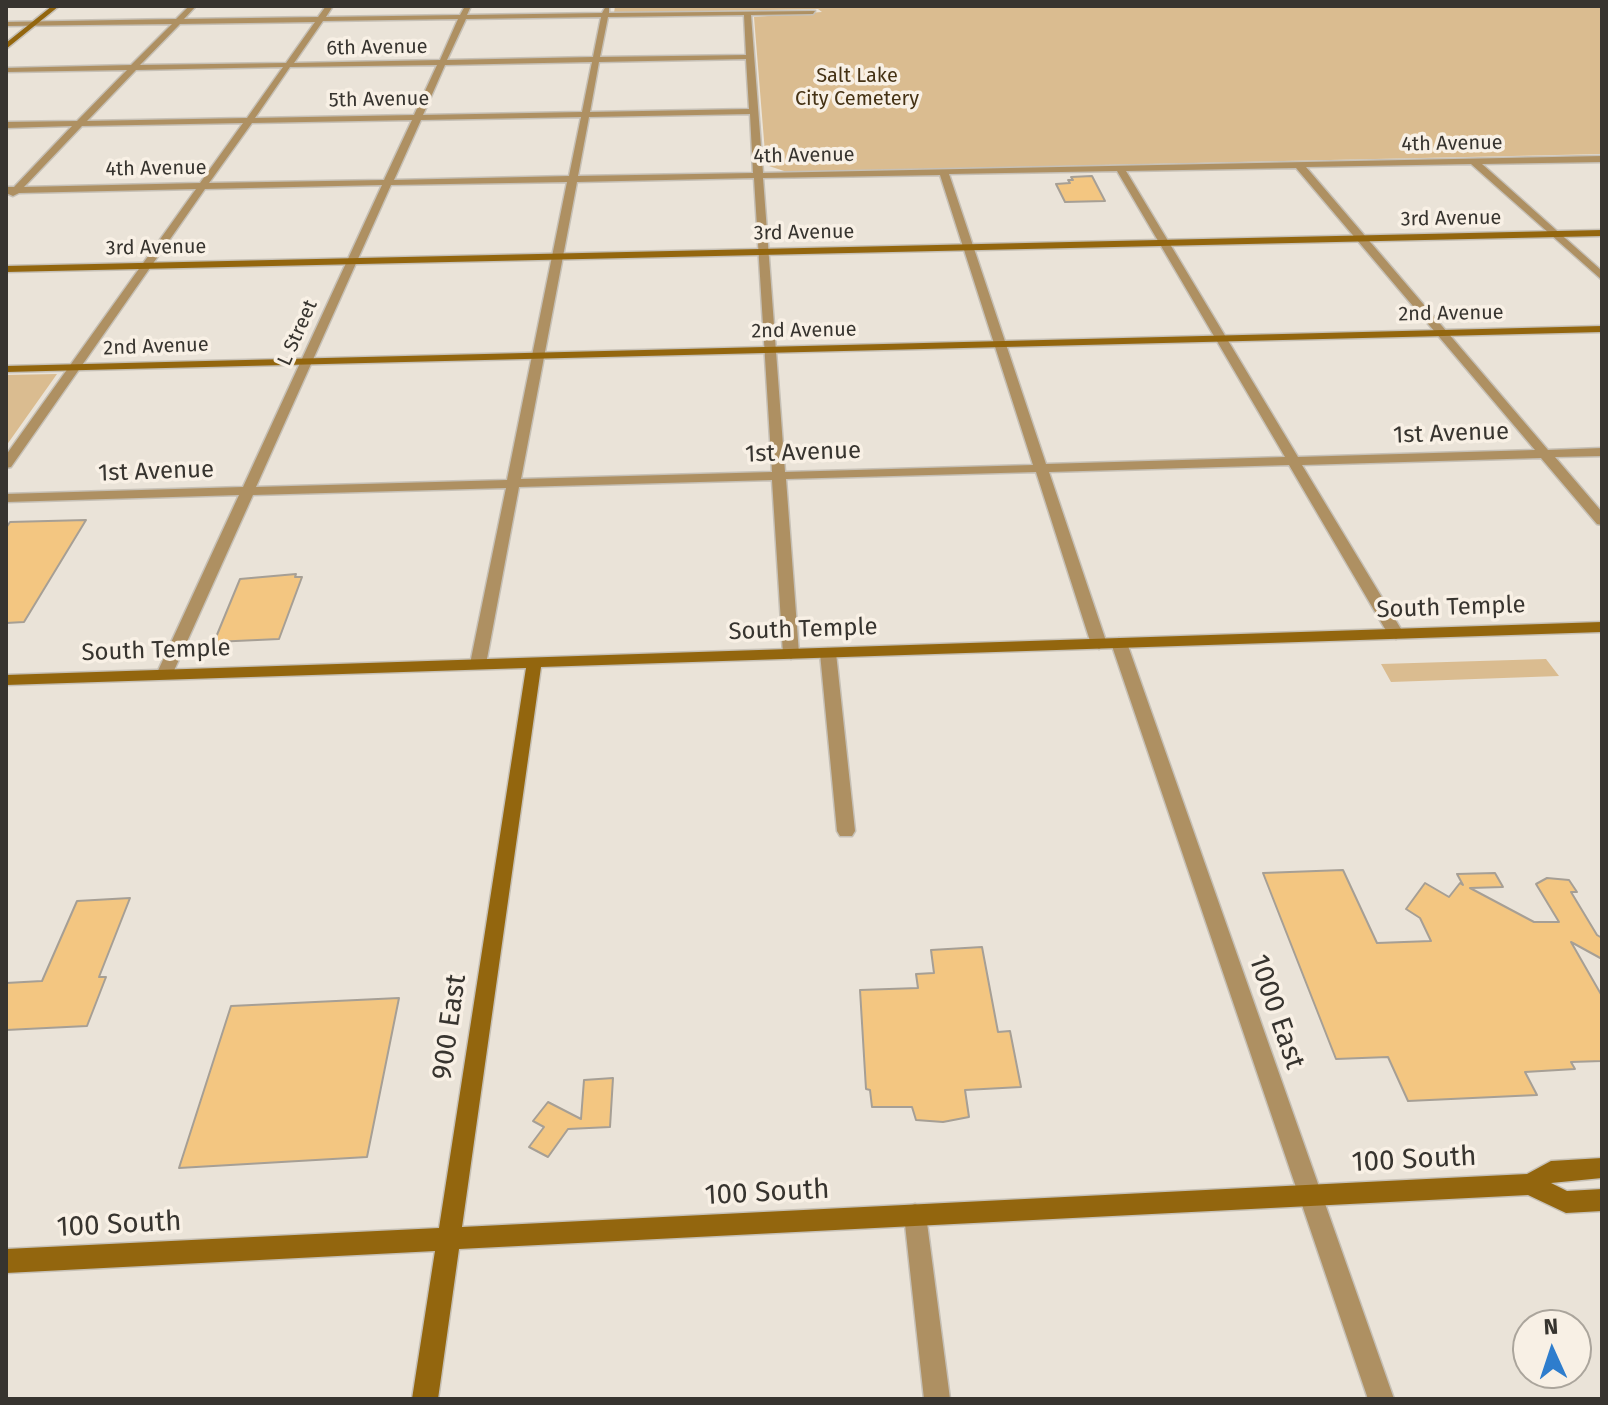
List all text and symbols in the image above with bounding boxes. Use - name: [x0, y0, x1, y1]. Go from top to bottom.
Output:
- street label: 6th Avenue: [326, 35, 428, 61]
- park label: Salt Lake City Cemetery: [795, 64, 919, 111]
- street label: 5th Avenue: [329, 87, 429, 113]
- street label: 4th Avenue: [1401, 131, 1503, 157]
- street label: 4th Avenue: [753, 143, 855, 169]
- street label: 4th Avenue: [105, 156, 207, 182]
- street label: 3rd Avenue: [1400, 206, 1502, 232]
- street label: 3rd Avenue: [753, 220, 855, 246]
- street label: 3rd Avenue: [105, 235, 207, 261]
- street label: L Street: [273, 296, 323, 370]
- street label: 2nd Avenue: [1398, 301, 1504, 327]
- street label: 2nd Avenue: [751, 318, 857, 344]
- street label: 2nd Avenue: [103, 333, 209, 361]
- street label: 1st Avenue: [1392, 418, 1510, 450]
- street label: 1st Avenue: [744, 437, 862, 469]
- street label: 1st Avenue: [97, 456, 215, 488]
- street label: South Temple: [1376, 591, 1526, 625]
- street label: South Temple: [728, 613, 878, 647]
- street label: South Temple: [81, 634, 231, 668]
- street label: 1000 East: [1241, 950, 1311, 1074]
- street label: 900 East: [426, 972, 474, 1082]
- street label: 100 South: [1351, 1140, 1477, 1180]
- street label: 100 South: [704, 1173, 830, 1213]
- street label: 100 South: [56, 1205, 182, 1245]
- north arrow: [1512, 1309, 1592, 1389]
- text: N: [1543, 1313, 1559, 1340]

